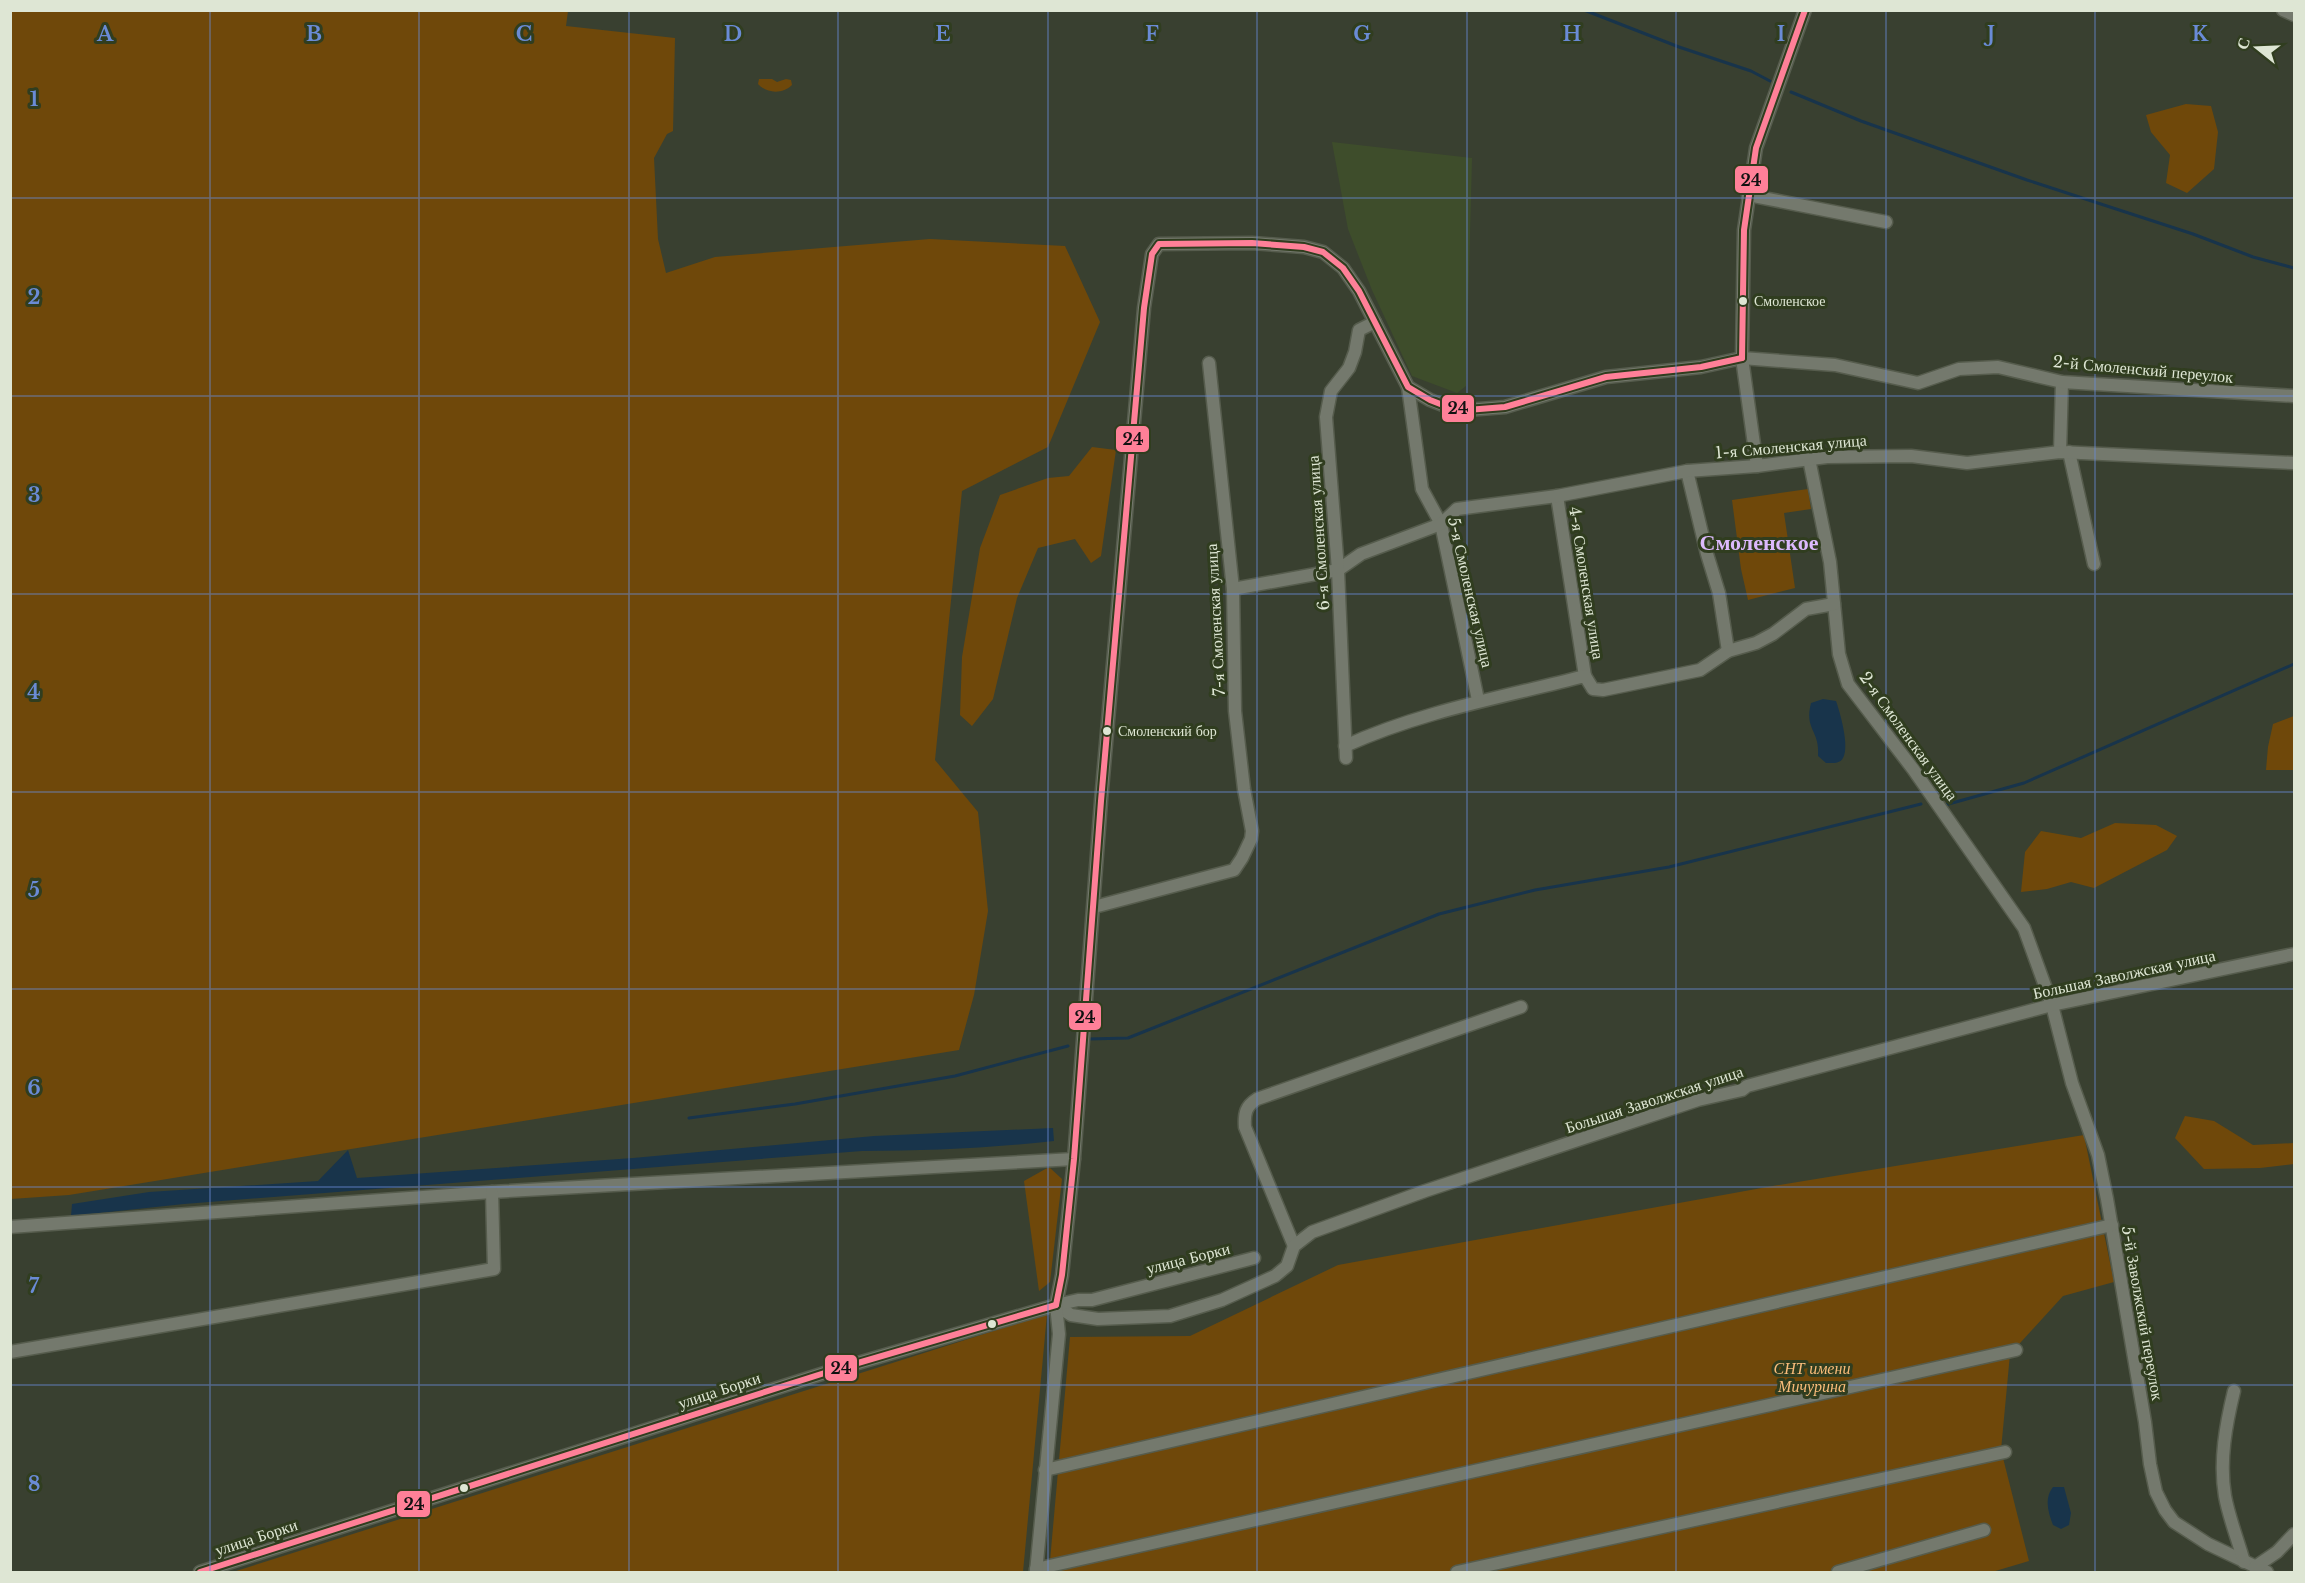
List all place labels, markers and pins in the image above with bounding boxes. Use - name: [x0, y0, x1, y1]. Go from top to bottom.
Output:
- place label: Смоленское: [1754, 292, 1825, 310]
- marker: Смоленское: [1737, 295, 1749, 307]
- place label: Смоленский бор: [1118, 722, 1217, 740]
- marker: Смоленский бор: [1101, 725, 1113, 737]
- unlabelled marker: [986, 1318, 998, 1330]
- unlabelled marker: [458, 1482, 470, 1494]

